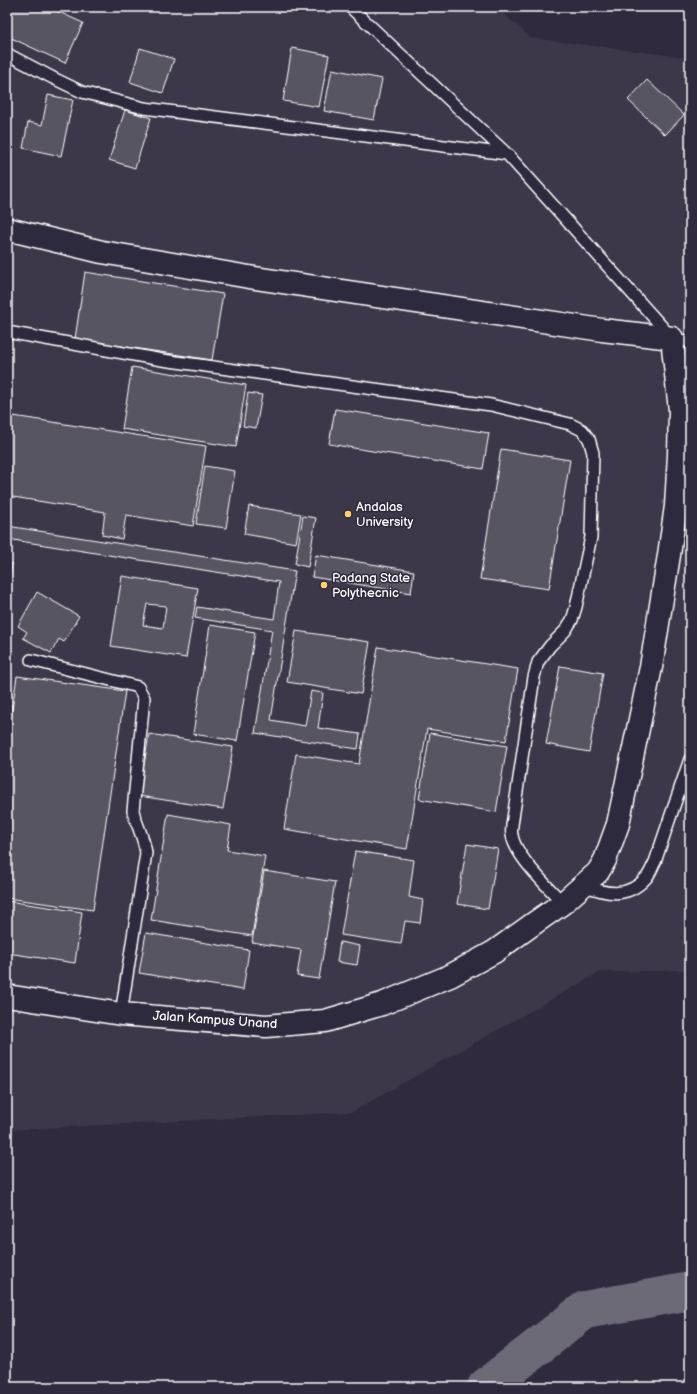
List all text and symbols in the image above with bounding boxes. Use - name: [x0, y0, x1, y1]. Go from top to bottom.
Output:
- place label: Andalas University: [356, 499, 413, 530]
- marker: Andalas University: [343, 509, 353, 519]
- place label: Padang State Polythecnic: [332, 570, 410, 601]
- marker: Padang State Polythecnic: [319, 580, 329, 590]
- street label: Jalan Kampus Unand: [152, 1008, 278, 1032]

